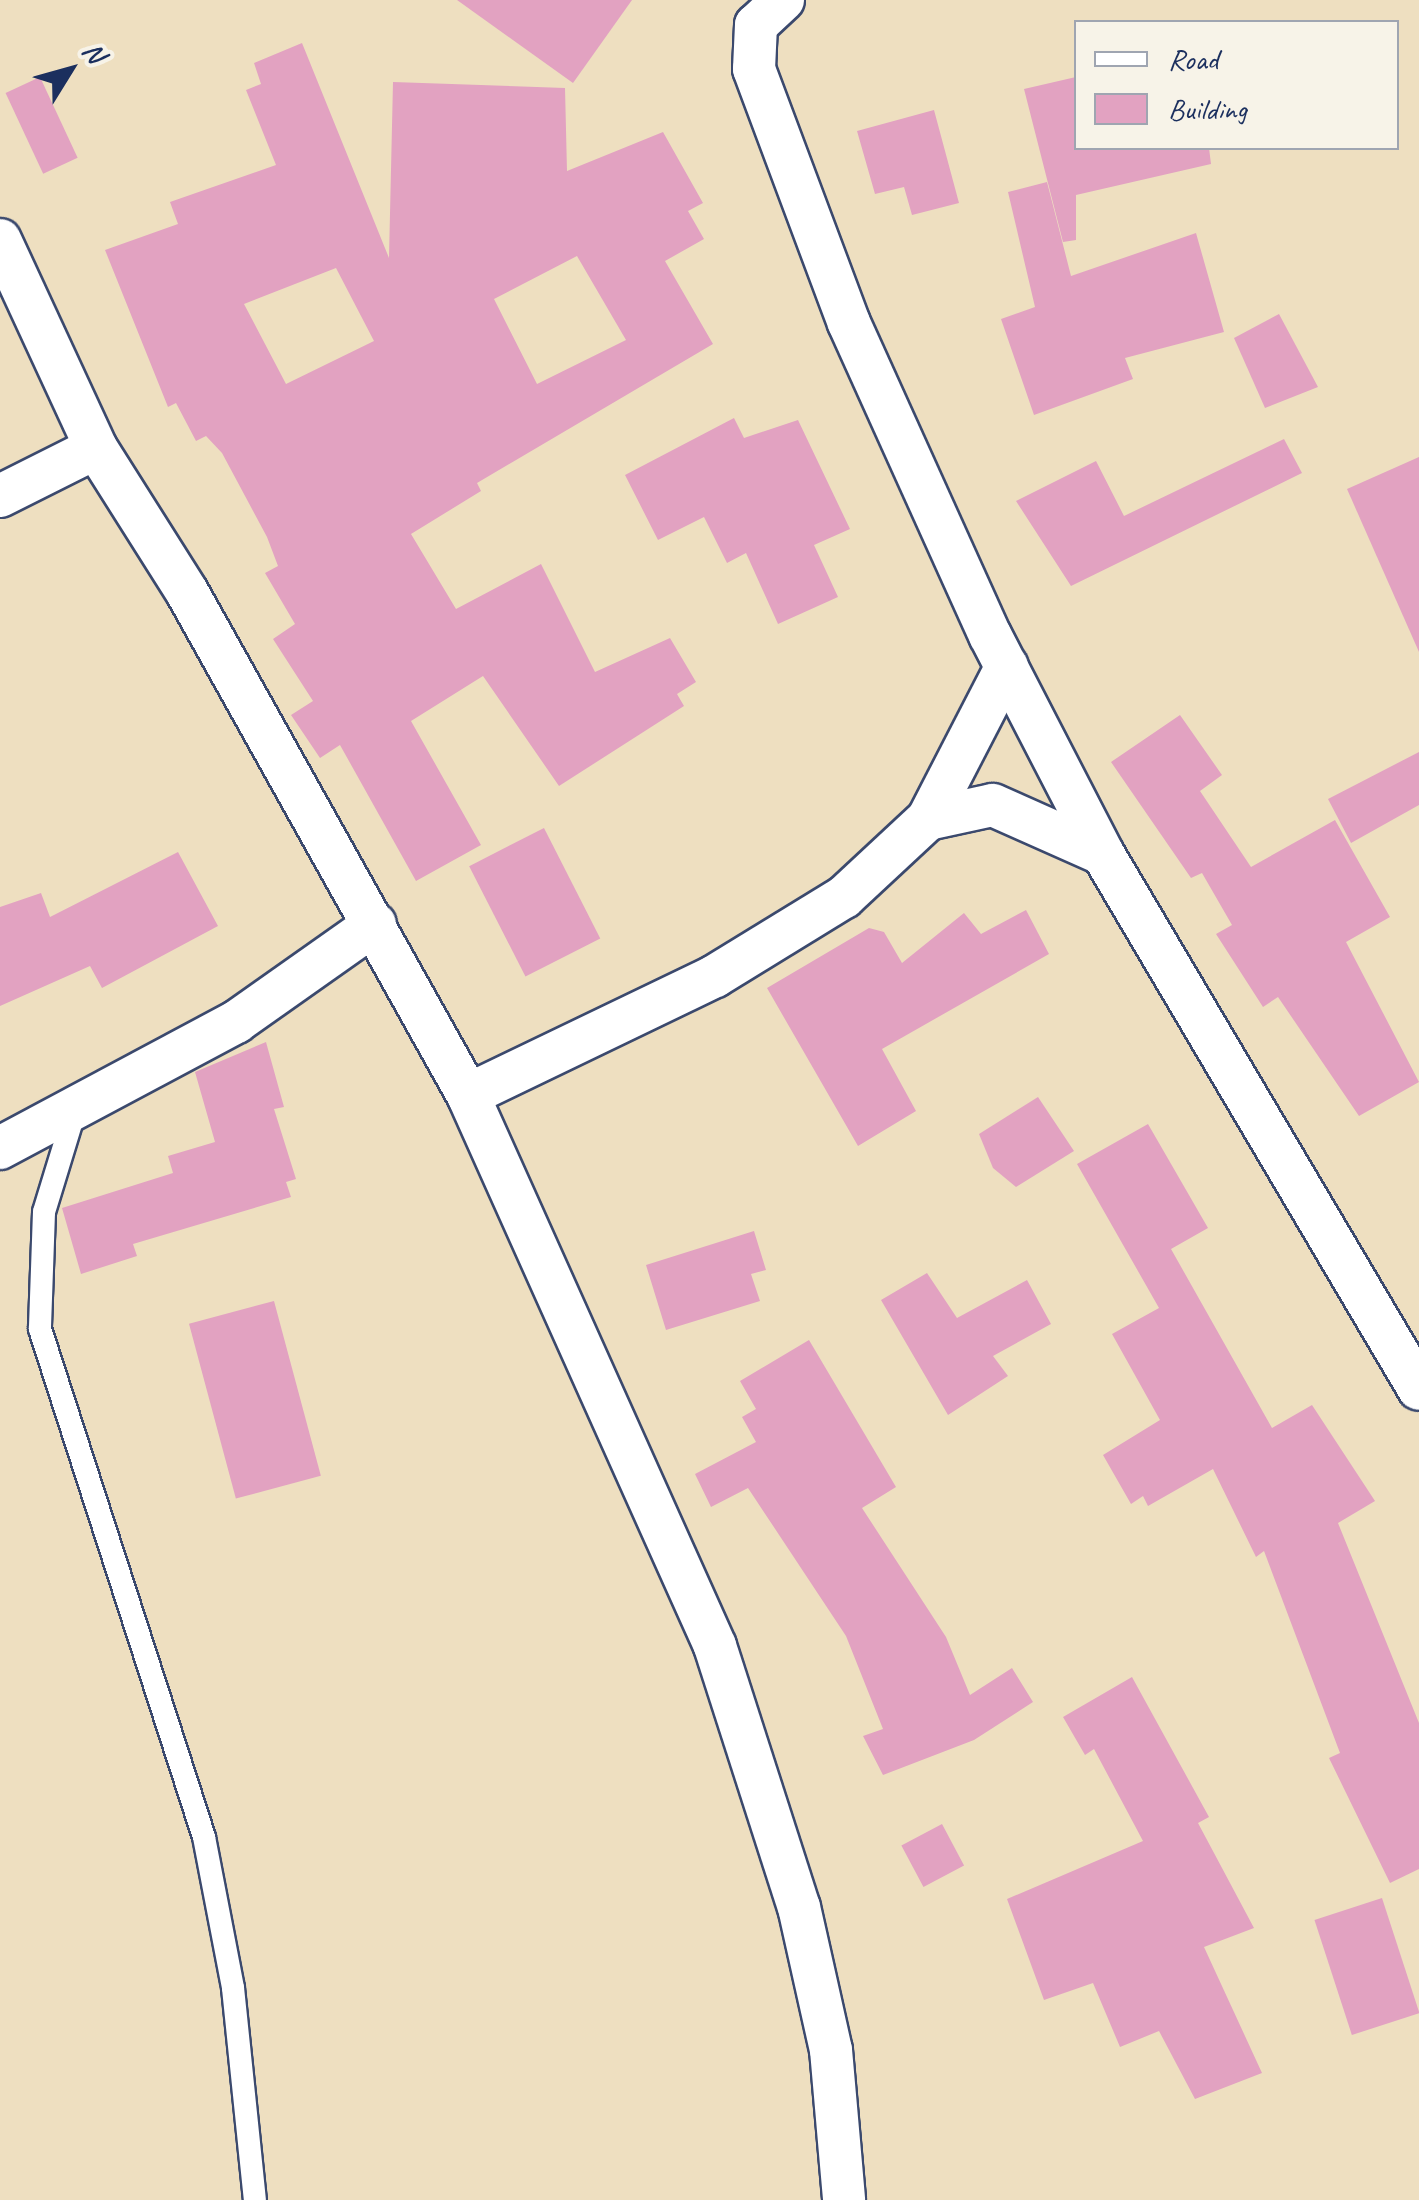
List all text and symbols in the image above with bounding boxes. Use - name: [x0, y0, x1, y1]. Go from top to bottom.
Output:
- north arrow: [20, 20, 120, 120]
- legend: [1074, 20, 1399, 150]
- text: N: [75, 34, 114, 69]
- text: Road: [1168, 40, 1218, 78]
- text: Building: [1168, 90, 1247, 128]

